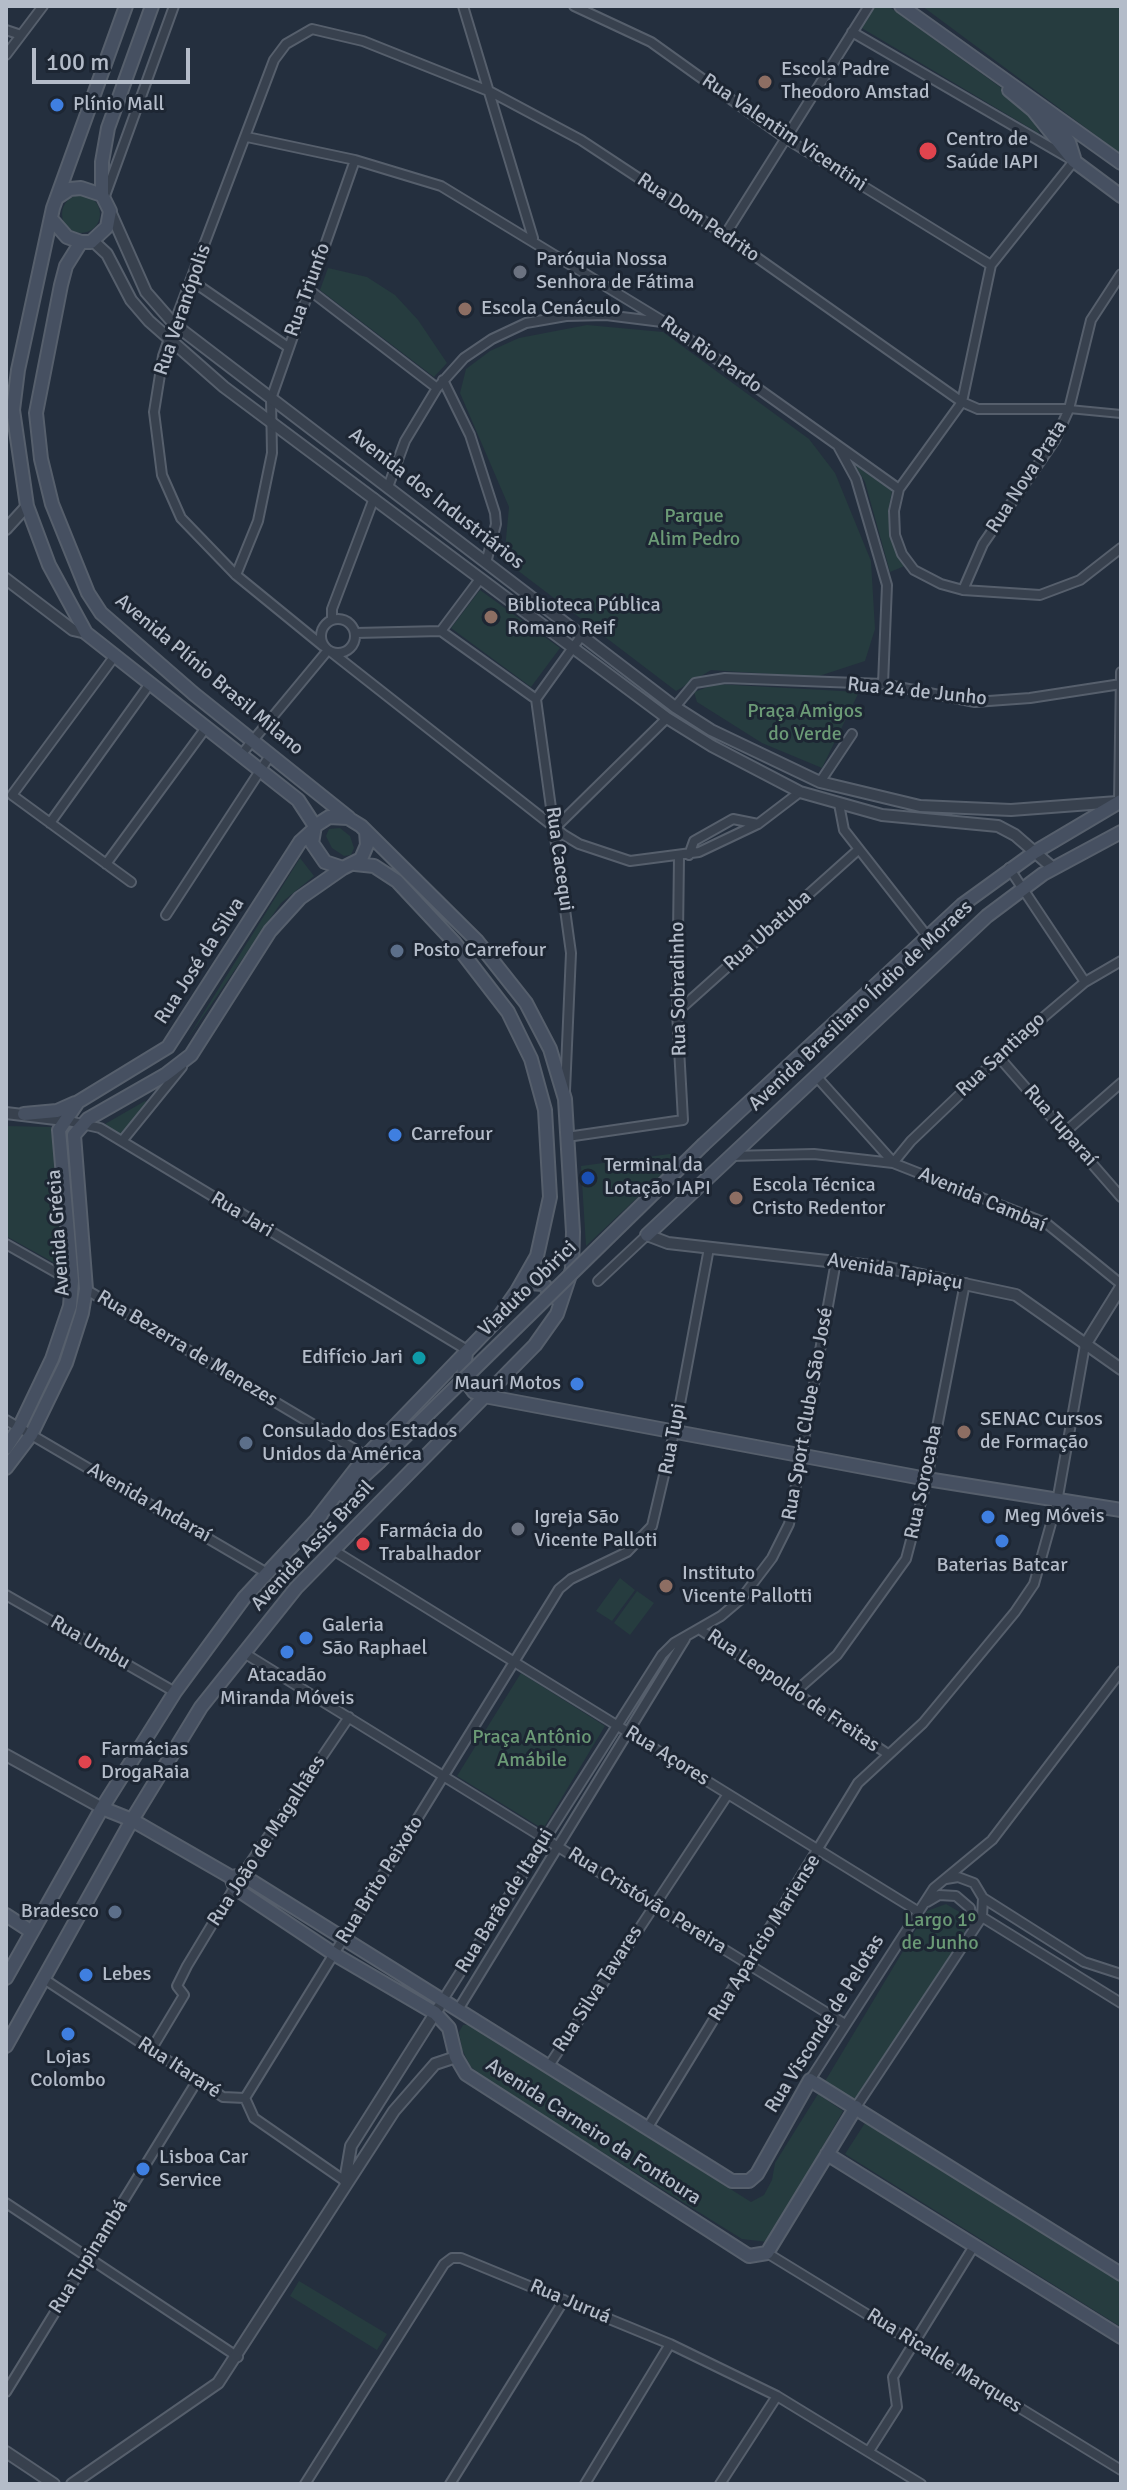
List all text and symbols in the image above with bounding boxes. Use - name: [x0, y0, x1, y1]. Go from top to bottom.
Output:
- scale bar: [36, 32, 194, 82]
- text: 100 m: [46, 47, 109, 77]
- place label: Escola Padre Theodoro Amstad: [781, 58, 929, 105]
- street label: Rua Valentim Vicentini: [697, 69, 871, 197]
- marker: Escola Padre Theodoro Amstad: [756, 73, 774, 91]
- place label: Plínio Mall: [73, 93, 164, 117]
- marker: Plínio Mall: [48, 96, 66, 114]
- place label: Centro de Saúde IAPI: [946, 128, 1039, 175]
- marker: Centro de Saúde IAPI: [917, 140, 939, 162]
- street label: Rua Dom Pedrito: [632, 168, 764, 268]
- street label: Rua Triunfo: [280, 240, 336, 340]
- street label: Rua Veranópolis: [149, 241, 217, 379]
- place label: Paróquia Nossa Senhora de Fátima: [536, 248, 694, 295]
- marker: Paróquia Nossa Senhora de Fátima: [511, 263, 529, 281]
- place label: Escola Cenáculo: [481, 297, 621, 321]
- marker: Escola Cenáculo: [456, 300, 474, 318]
- street label: Rua Rio Pardo: [656, 311, 766, 399]
- street label: Rua Nova Prata: [982, 416, 1072, 538]
- street label: Avenida dos Industriários: [344, 423, 528, 575]
- park label: Parque Alim Pedro: [648, 505, 740, 552]
- street label: Avenida Plínio Brasil Milano: [110, 589, 308, 761]
- place label: Biblioteca Pública Romano Reif: [507, 594, 661, 641]
- marker: Biblioteca Pública Romano Reif: [482, 608, 500, 626]
- street label: Rua 24 de Junho: [846, 673, 988, 711]
- park label: Praça Amigos do Verde: [747, 700, 863, 747]
- street label: Rua Cacequi: [540, 805, 578, 913]
- street label: Rua Ubatuba: [719, 885, 817, 977]
- street label: Rua José da Silva: [150, 893, 250, 1029]
- street label: Avenida Brasiliano Índio de Moraes: [744, 896, 978, 1116]
- street label: Rua Sobradinho: [666, 922, 692, 1056]
- place label: Posto Carrefour: [413, 939, 546, 963]
- marker: Posto Carrefour: [388, 942, 406, 960]
- street label: Rua Santiago: [952, 1008, 1050, 1102]
- street label: Rua Tuparaí: [1018, 1080, 1102, 1172]
- place label: Carrefour: [411, 1123, 493, 1147]
- marker: Carrefour: [386, 1126, 404, 1144]
- place label: Terminal da Lotação IAPI: [604, 1154, 711, 1201]
- street label: Avenida Cambaí: [915, 1162, 1049, 1238]
- street label: Avenida Grécia: [43, 1169, 75, 1297]
- marker: Terminal da Lotação IAPI: [579, 1169, 597, 1187]
- place label: Escola Técnica Cristo Redentor: [752, 1174, 885, 1221]
- street label: Rua Jari: [206, 1187, 278, 1243]
- marker: Escola Técnica Cristo Redentor: [727, 1189, 745, 1207]
- street label: Viaduto Obirici: [474, 1236, 582, 1342]
- street label: Avenida Tapiaçu: [825, 1248, 965, 1296]
- street label: Rua Bezerra de Menezes: [92, 1286, 282, 1412]
- street label: Rua Sport Clube São José: [777, 1306, 839, 1522]
- place label: Edifício Jari: [302, 1346, 403, 1370]
- marker: Edifício Jari: [410, 1349, 428, 1367]
- place label: Mauri Motos: [454, 1372, 561, 1396]
- marker: Mauri Motos: [568, 1375, 586, 1393]
- street label: Rua Tupi: [654, 1401, 692, 1477]
- place label: SENAC Cursos de Formação: [980, 1408, 1103, 1455]
- place label: Consulado dos Estados Unidos da América: [262, 1420, 457, 1467]
- street label: Rua Sorocaba: [900, 1423, 948, 1541]
- marker: SENAC Cursos de Formação: [955, 1423, 973, 1441]
- marker: Consulado dos Estados Unidos da América: [237, 1434, 255, 1452]
- street label: Avenida Andaraí: [83, 1458, 215, 1548]
- street label: Avenida Assis Brasil: [246, 1476, 380, 1616]
- place label: Meg Móveis: [1004, 1505, 1104, 1529]
- place label: Igreja São Vicente Palloti: [534, 1506, 658, 1553]
- marker: Meg Móveis: [979, 1508, 997, 1526]
- place label: Farmácia do Trabalhador: [379, 1520, 483, 1567]
- marker: Igreja São Vicente Palloti: [509, 1520, 527, 1538]
- marker: Baterias Batcar: [993, 1532, 1011, 1550]
- marker: Farmácia do Trabalhador: [354, 1535, 372, 1553]
- place label: Baterias Batcar: [936, 1554, 1068, 1578]
- place label: Instituto Vicente Pallotti: [682, 1562, 813, 1609]
- marker: Instituto Vicente Pallotti: [657, 1577, 675, 1595]
- street label: Rua Umbu: [46, 1611, 134, 1675]
- place label: Galeria São Raphael: [322, 1614, 427, 1661]
- street label: Rua Leopoldo de Freitas: [702, 1624, 884, 1758]
- marker: Galeria São Raphael: [297, 1629, 315, 1647]
- marker: Atacadão Miranda Móveis: [278, 1643, 296, 1661]
- place label: Atacadão Miranda Móveis: [220, 1664, 354, 1711]
- street label: Rua Açores: [621, 1721, 713, 1791]
- park label: Praça Antônio Amábile: [472, 1726, 592, 1773]
- place label: Farmácias DrogaRaia: [101, 1738, 190, 1785]
- street label: Rua João de Magalhães: [203, 1751, 331, 1931]
- marker: Farmácias DrogaRaia: [76, 1753, 94, 1771]
- street label: Rua Brito Peixoto: [331, 1812, 429, 1948]
- street label: Rua Barão de Itaqui: [451, 1824, 559, 1978]
- street label: Rua Cristóvão Pereira: [563, 1842, 731, 1960]
- street label: Rua Aparício Mariense: [704, 1850, 826, 2026]
- place label: Bradesco: [21, 1900, 99, 1924]
- marker: Bradesco: [106, 1903, 124, 1921]
- park label: Largo 1º de Junho: [901, 1909, 979, 1956]
- street label: Rua Silva Tavares: [548, 1921, 648, 2057]
- street label: Rua Visconde de Pelotas: [760, 1930, 890, 2118]
- place label: Lebes: [102, 1963, 151, 1987]
- marker: Lebes: [77, 1966, 95, 1984]
- marker: Lojas Colombo: [59, 2025, 77, 2043]
- street label: Rua Itararé: [133, 2032, 225, 2104]
- place label: Lojas Colombo: [30, 2046, 106, 2093]
- street label: Avenida Carneiro da Fontoura: [481, 2053, 705, 2211]
- place label: Lisboa Car Service: [159, 2146, 248, 2193]
- marker: Lisboa Car Service: [134, 2160, 152, 2178]
- street label: Rua Tupinambá: [44, 2196, 134, 2318]
- street label: Rua Juruá: [526, 2274, 614, 2330]
- street label: Rua Ricalde Marques: [862, 2304, 1026, 2418]

